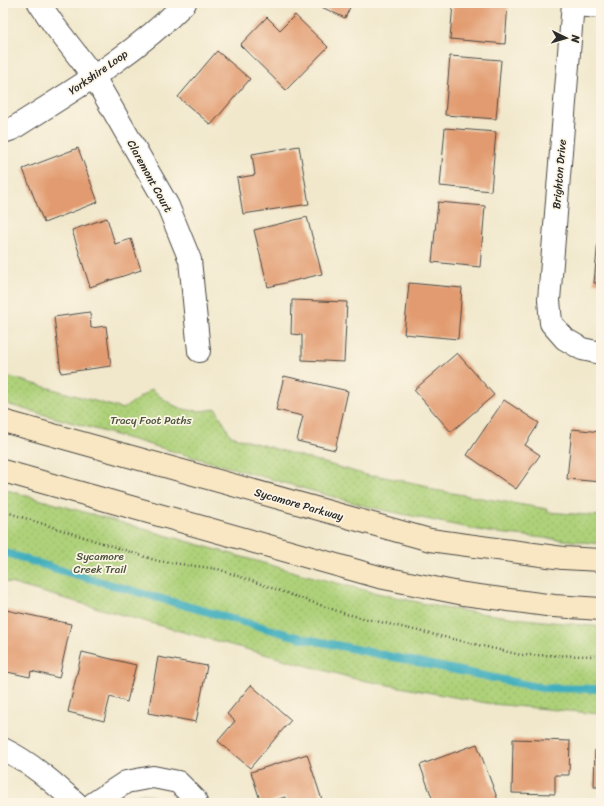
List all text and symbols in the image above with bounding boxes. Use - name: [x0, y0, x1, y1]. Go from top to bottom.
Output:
- north arrow: [546, 18, 586, 58]
- text: N: [566, 33, 585, 44]
- street label: Yorkshire Loop: [65, 45, 132, 100]
- street label: Claremont Court: [122, 136, 178, 216]
- street label: Brighton Drive: [547, 138, 572, 210]
- park label: Tracy Foot Paths: [110, 411, 193, 430]
- street label: Sycamore Parkway: [252, 483, 346, 526]
- park label: Sycamore Creek Trail: [74, 547, 127, 579]

